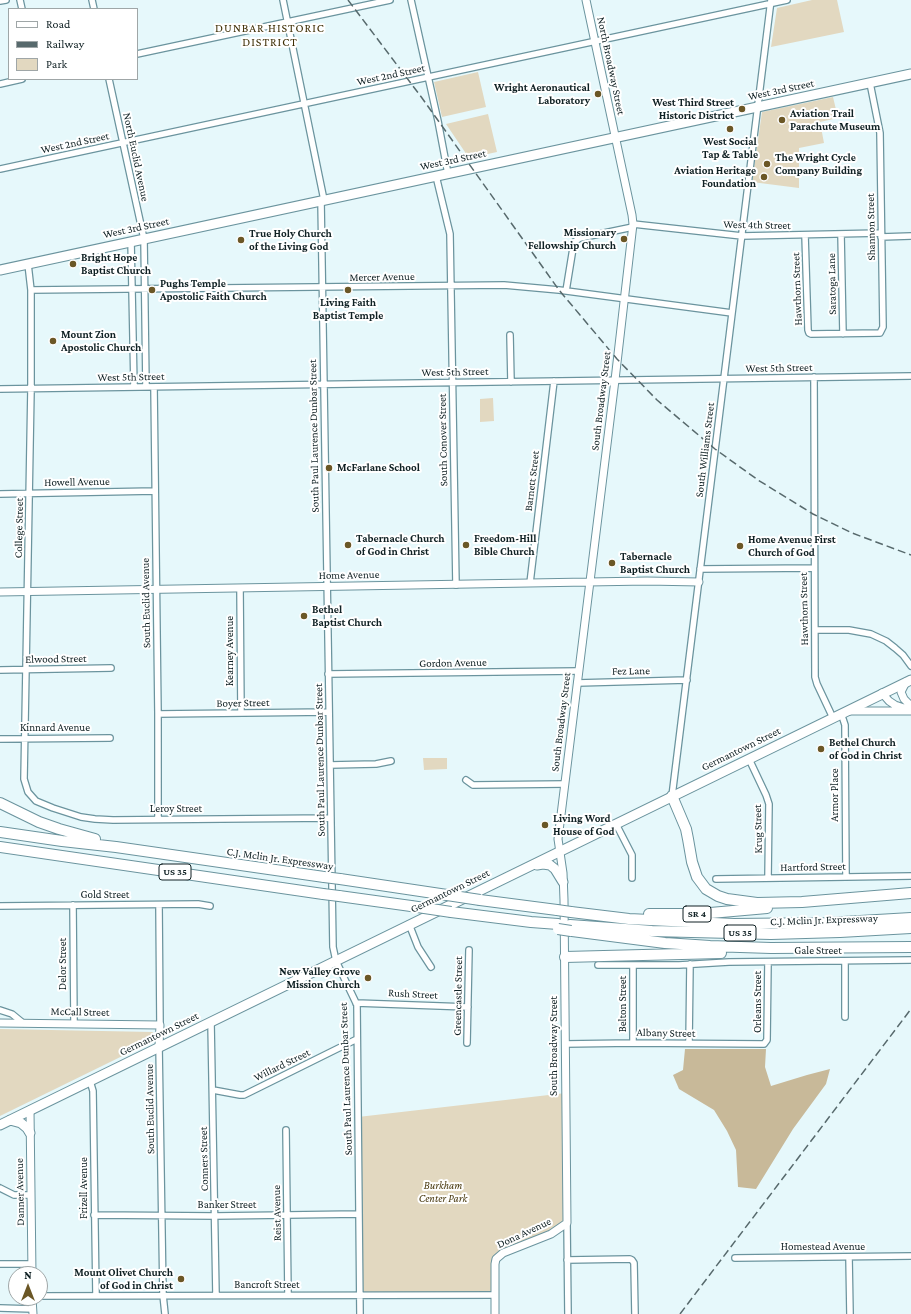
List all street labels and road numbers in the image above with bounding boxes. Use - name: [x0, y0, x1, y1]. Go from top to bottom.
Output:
- street label: North Broadway Street: [594, 16, 628, 116]
- street label: West 2nd Street: [356, 61, 426, 89]
- street label: West 3rd Street: [747, 77, 815, 103]
- street label: North Euclid Avenue: [120, 111, 152, 203]
- street label: West 2nd Street: [40, 129, 110, 157]
- street label: West 3rd Street: [419, 147, 487, 173]
- street label: Shannon Street: [864, 193, 878, 261]
- street label: West 3rd Street: [102, 215, 170, 241]
- street label: West 4th Street: [723, 218, 791, 232]
- street label: Hawthorn Street: [789, 252, 805, 326]
- street label: Saratoga Lane: [825, 253, 839, 315]
- street label: Mercer Avenue: [349, 270, 415, 284]
- street label: South Broadway Street: [588, 351, 614, 451]
- street label: South Paul Laurence Dunbar Street: [306, 359, 322, 513]
- street label: West 5th Street: [745, 361, 813, 375]
- street label: West 5th Street: [421, 365, 489, 379]
- street label: West 5th Street: [97, 370, 165, 384]
- street label: South Conover Street: [436, 393, 450, 487]
- street label: South Williams Street: [693, 402, 717, 498]
- street label: Barnett Street: [522, 450, 542, 512]
- street label: Howell Avenue: [44, 475, 110, 489]
- street label: College Street: [12, 498, 26, 558]
- street label: South Euclid Avenue: [139, 558, 153, 648]
- street label: Home Avenue: [318, 568, 380, 582]
- street label: Hawthorn Street: [797, 572, 811, 646]
- street label: Kearney Avenue: [223, 616, 237, 686]
- street label: Elwood Street: [25, 652, 87, 666]
- street label: Gordon Avenue: [419, 656, 487, 670]
- street label: Fez Lane: [612, 664, 650, 678]
- street label: South Broadway Street: [548, 672, 574, 772]
- street label: South Paul Laurence Dunbar Street: [312, 683, 328, 837]
- street label: Boyer Street: [216, 696, 270, 710]
- street label: Kinnard Avenue: [20, 721, 90, 735]
- street label: Germantown Street: [699, 724, 783, 774]
- street label: Armor Place: [828, 768, 842, 822]
- street label: Leroy Street: [150, 802, 202, 816]
- street label: Krug Street: [751, 804, 765, 854]
- street label: C.J. Mclin Jr. Expressway: [226, 845, 334, 873]
- street label: Hartford Street: [780, 860, 846, 874]
- road number: US 35: [159, 864, 191, 880]
- street label: Germantown Street: [408, 866, 492, 916]
- street label: Gold Street: [81, 888, 129, 902]
- road number: SR 4: [683, 906, 711, 922]
- street label: C.J. Mclin Jr. Expressway: [770, 912, 878, 928]
- road number: US 35: [724, 925, 756, 941]
- street label: Delor Street: [56, 938, 70, 990]
- street label: Gale Street: [794, 944, 842, 958]
- street label: Greencastle Street: [451, 956, 465, 1036]
- street label: Orleans Street: [751, 971, 765, 1033]
- street label: Belton Street: [616, 976, 630, 1032]
- street label: Rush Street: [388, 986, 438, 1002]
- street label: South Broadway Street: [547, 996, 561, 1096]
- street label: South Paul Laurence Dunbar Street: [337, 1002, 355, 1156]
- street label: McCall Street: [50, 1005, 110, 1019]
- street label: Germantown Street: [117, 1009, 201, 1059]
- street label: Albany Street: [637, 1026, 695, 1040]
- street label: Willard Street: [252, 1046, 312, 1084]
- street label: South Euclid Avenue: [143, 1064, 157, 1154]
- street label: Conners Street: [197, 1127, 211, 1191]
- street label: Frizell Avenue: [77, 1157, 91, 1219]
- street label: Danner Avenue: [13, 1158, 27, 1226]
- street label: Reist Avenue: [270, 1185, 284, 1241]
- street label: Banker Street: [198, 1198, 256, 1212]
- street label: Dona Avenue: [495, 1215, 553, 1251]
- street label: Homestead Avenue: [781, 1240, 865, 1254]
- street label: Bancroft Street: [234, 1278, 300, 1292]

